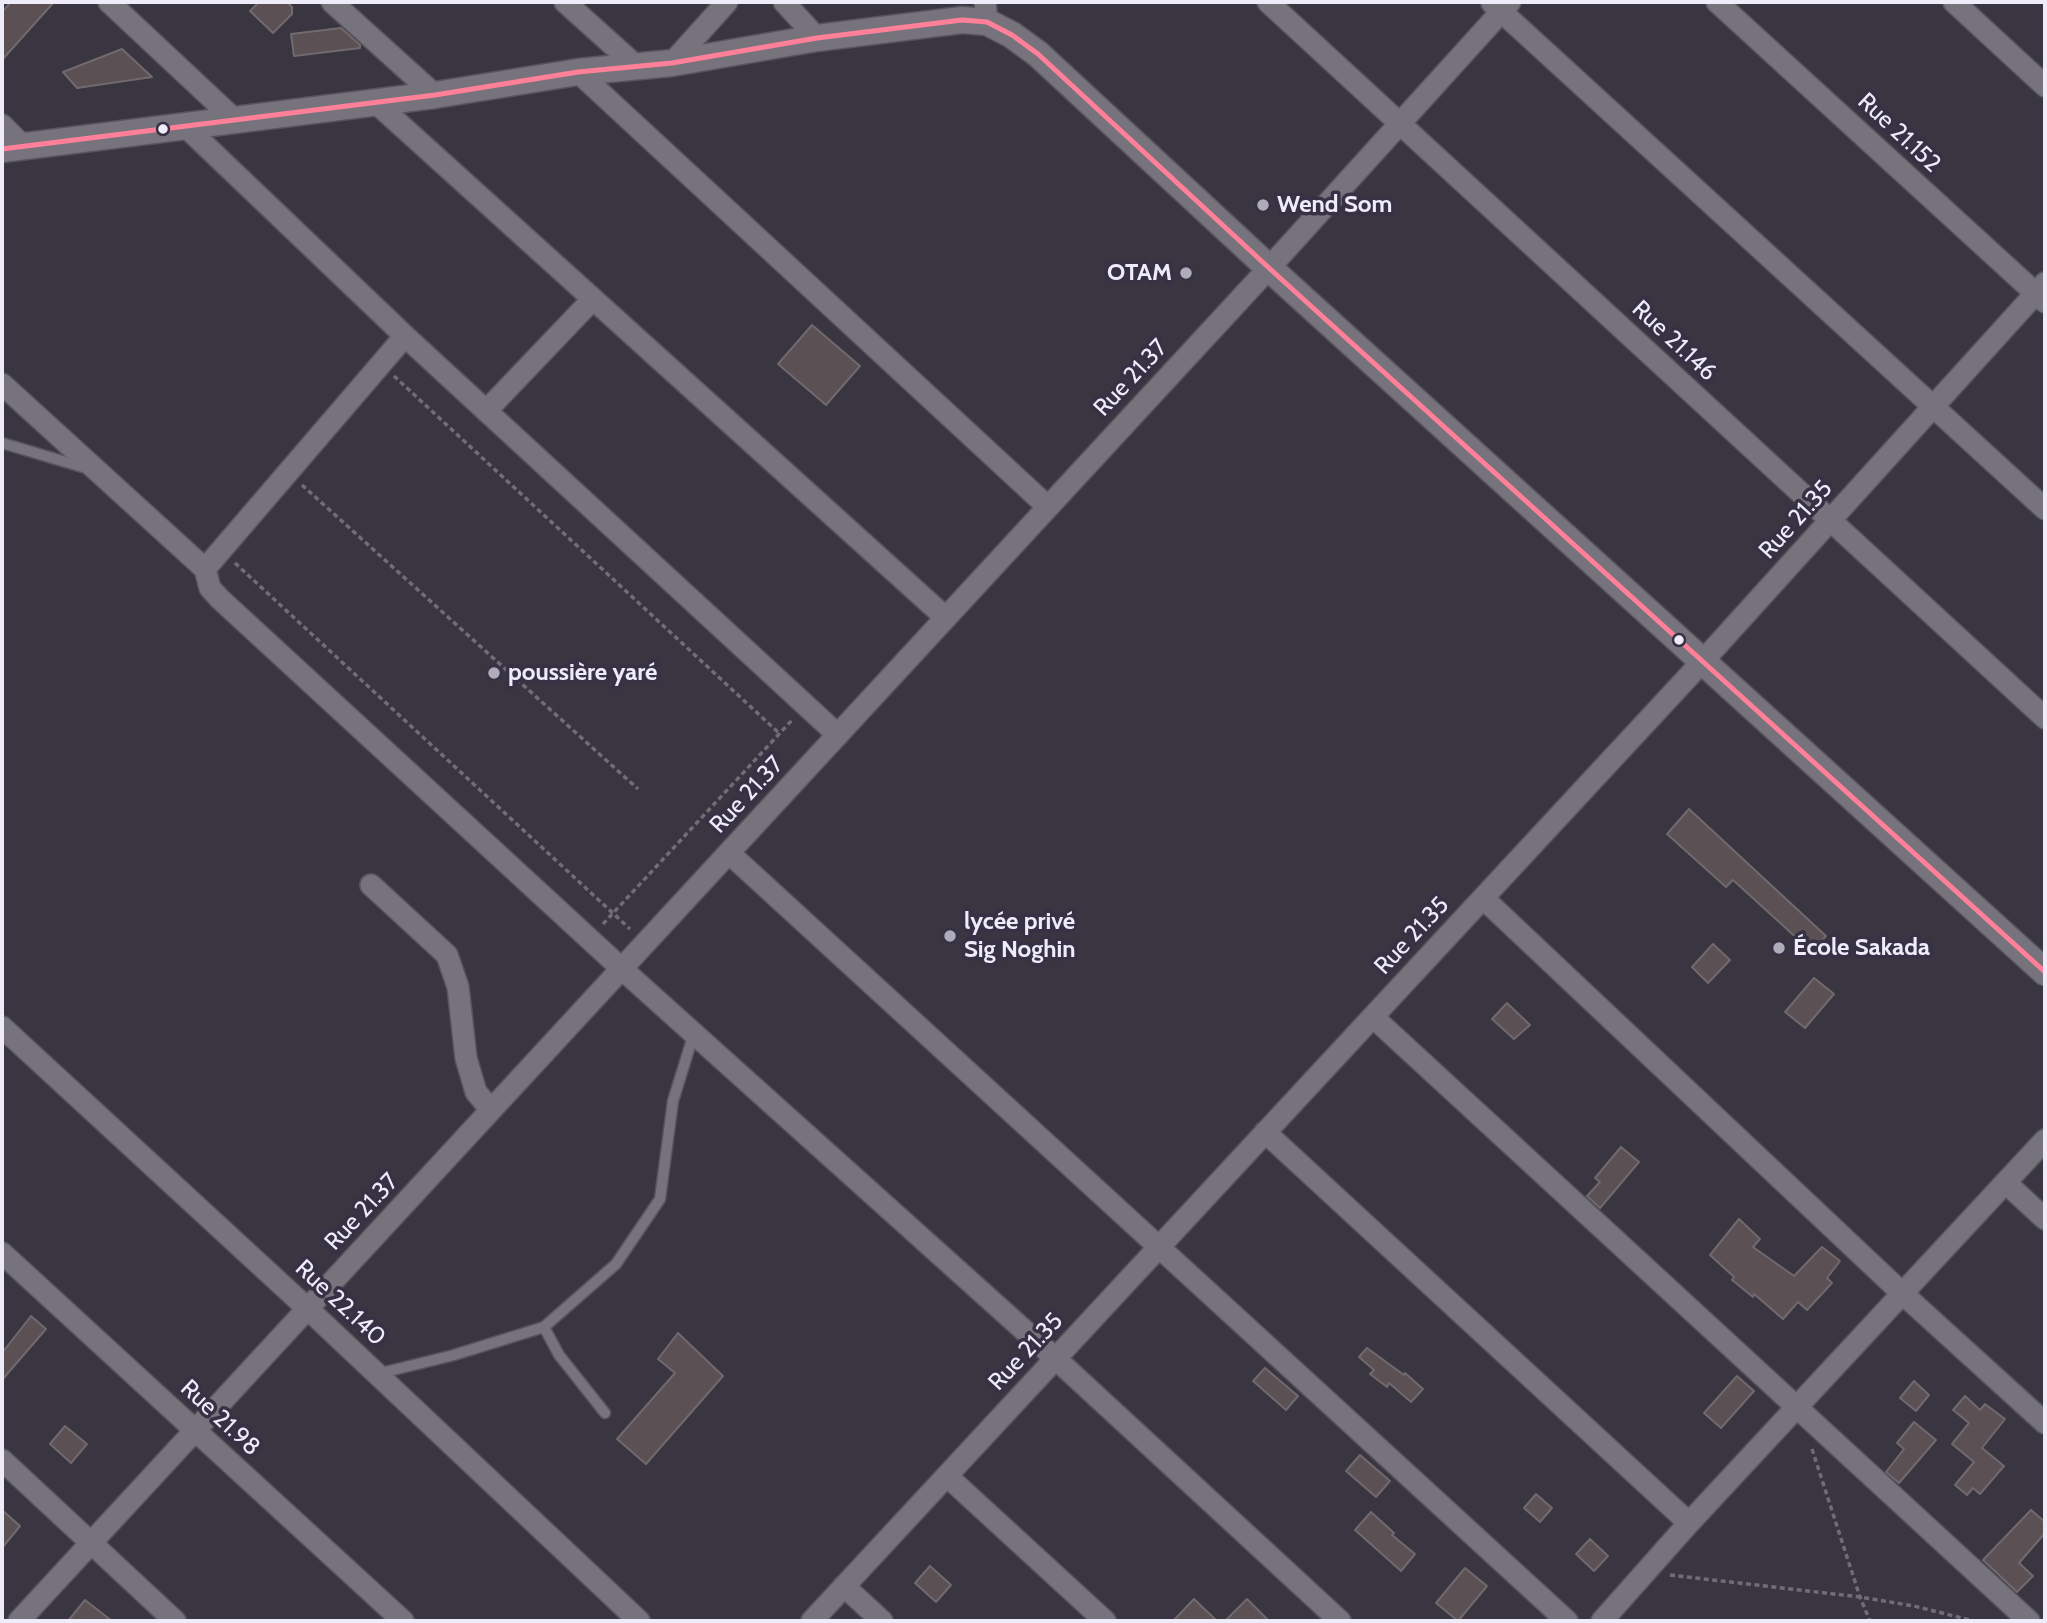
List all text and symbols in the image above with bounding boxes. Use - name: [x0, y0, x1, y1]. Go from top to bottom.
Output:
- street label: Rue 21.152: [1852, 87, 1946, 179]
- unlabelled marker: [156, 122, 170, 136]
- place label: Wend Som: [1277, 191, 1392, 219]
- marker: Wend Som: [1255, 197, 1271, 213]
- place label: OTAM: [1107, 259, 1172, 287]
- marker: OTAM: [1178, 265, 1194, 281]
- street label: Rue 21.146: [1626, 295, 1722, 387]
- street label: Rue 21.37: [1088, 333, 1174, 423]
- street label: Rue 21.35: [1753, 475, 1839, 565]
- unlabelled marker: [1672, 633, 1686, 647]
- place label: poussière yaré: [508, 659, 657, 687]
- marker: poussière yaré: [486, 665, 502, 681]
- street label: Rue 21.37: [704, 750, 790, 840]
- street label: Rue 21.35: [1369, 891, 1455, 981]
- place label: lycée privé Sig Noghin: [964, 908, 1076, 964]
- marker: lycée privé Sig Noghin: [942, 928, 958, 944]
- place label: École Sakada: [1793, 934, 1930, 962]
- marker: École Sakada: [1771, 940, 1787, 956]
- street label: Rue 21.37: [319, 1167, 405, 1257]
- street label: Rue 22.140: [289, 1254, 391, 1352]
- street label: Rue 21.35: [983, 1307, 1069, 1397]
- street label: Rue 21.98: [174, 1374, 266, 1462]

